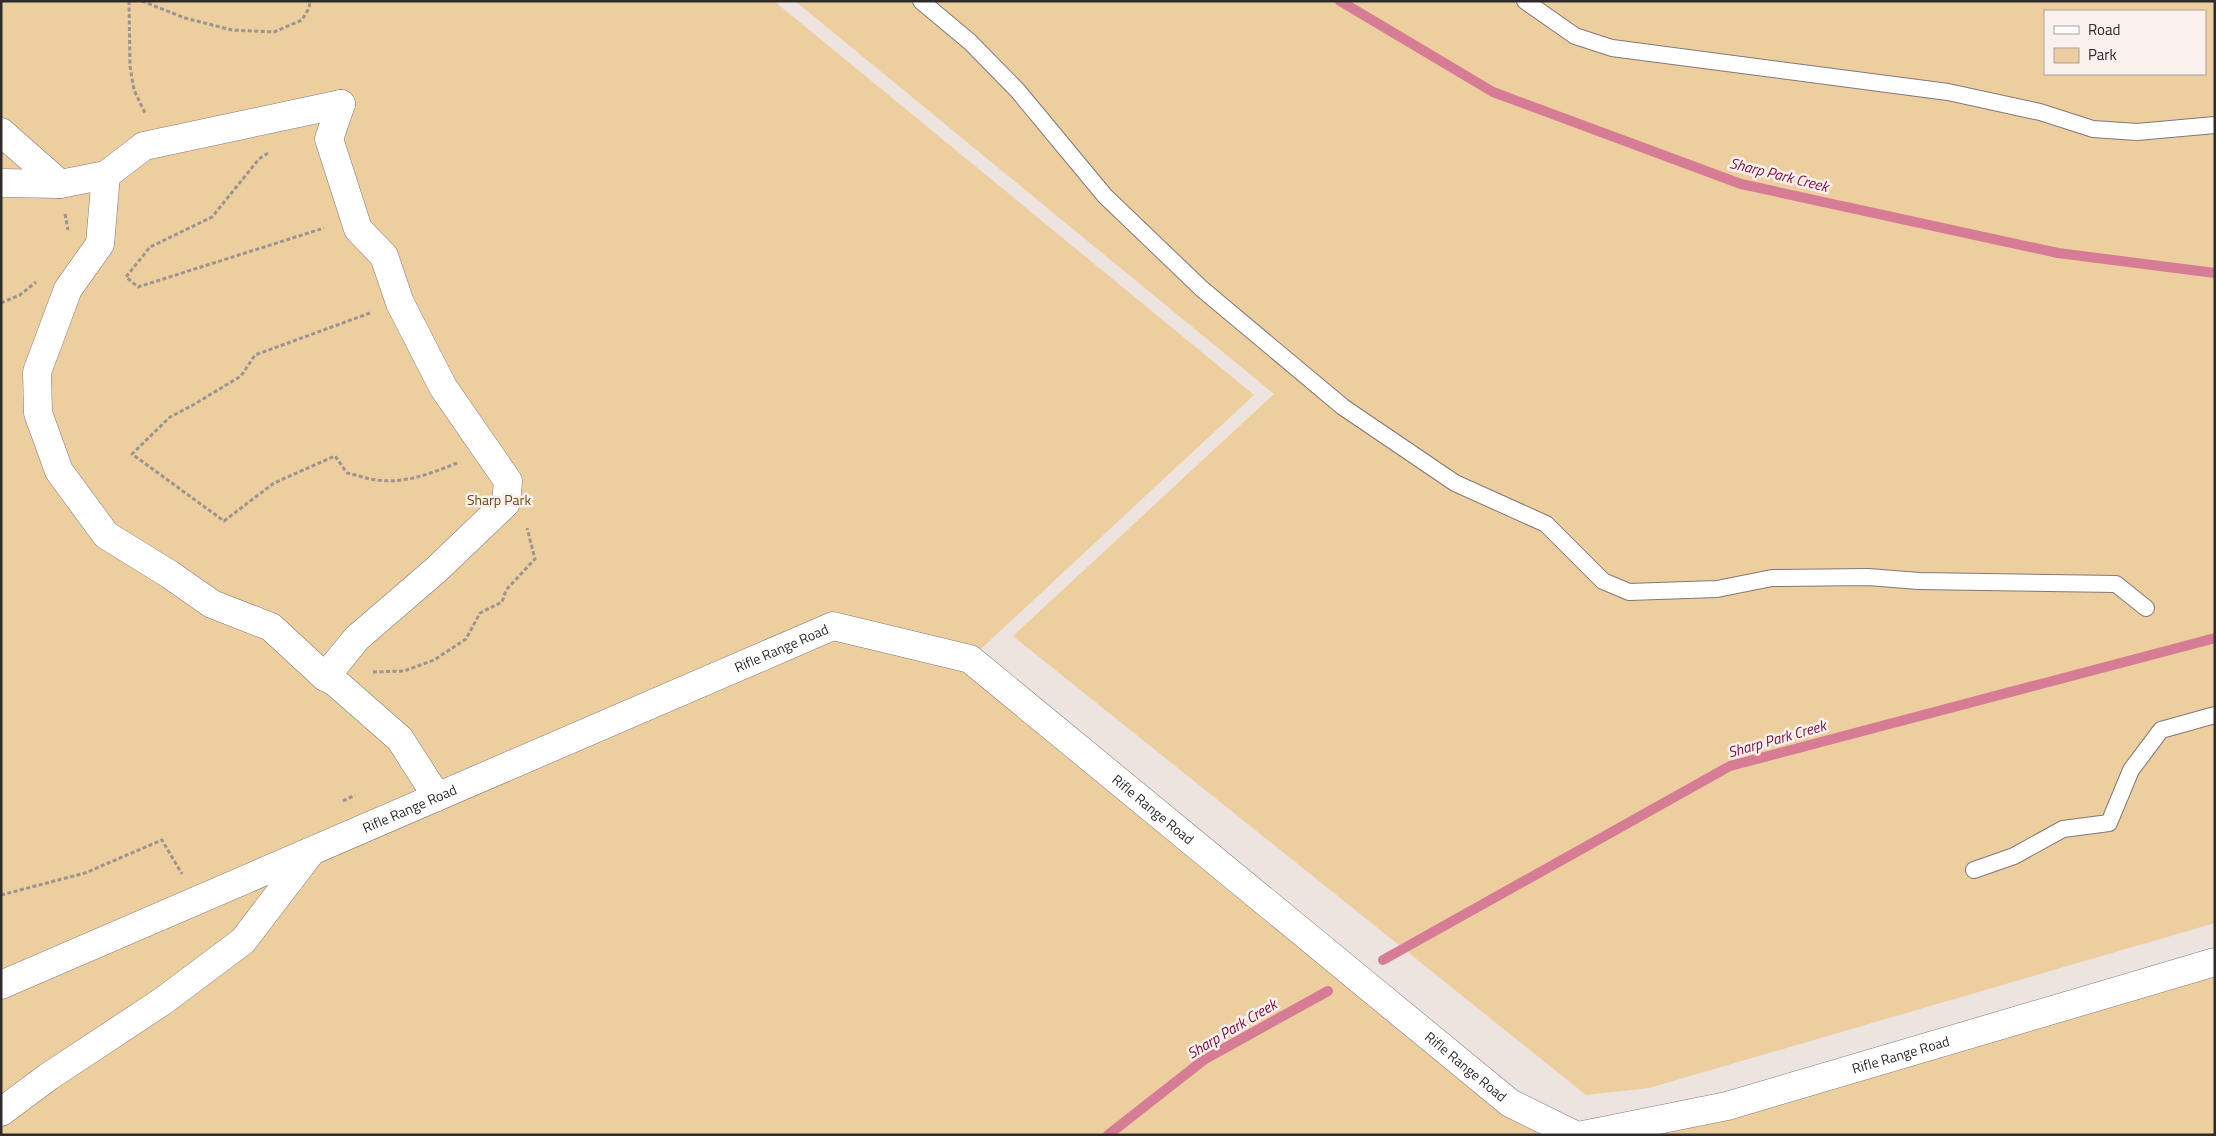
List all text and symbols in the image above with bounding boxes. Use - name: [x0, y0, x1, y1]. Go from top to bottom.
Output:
- legend: [2044, 10, 2206, 75]
- text: Road: [2088, 18, 2120, 41]
- text: Park: [2088, 43, 2117, 66]
- water label: Sharp Park Creek: [1727, 151, 1833, 198]
- park label: Sharp Park: [467, 489, 531, 510]
- street label: Rifle Range Road: [731, 618, 832, 677]
- water label: Sharp Park Creek: [1725, 713, 1831, 764]
- street label: Rifle Range Road: [1108, 769, 1199, 849]
- street label: Rifle Range Road: [359, 779, 460, 838]
- water label: Sharp Park Creek: [1183, 991, 1283, 1064]
- street label: Rifle Range Road: [1421, 1026, 1512, 1106]
- street label: Rifle Range Road: [1849, 1030, 1952, 1079]

